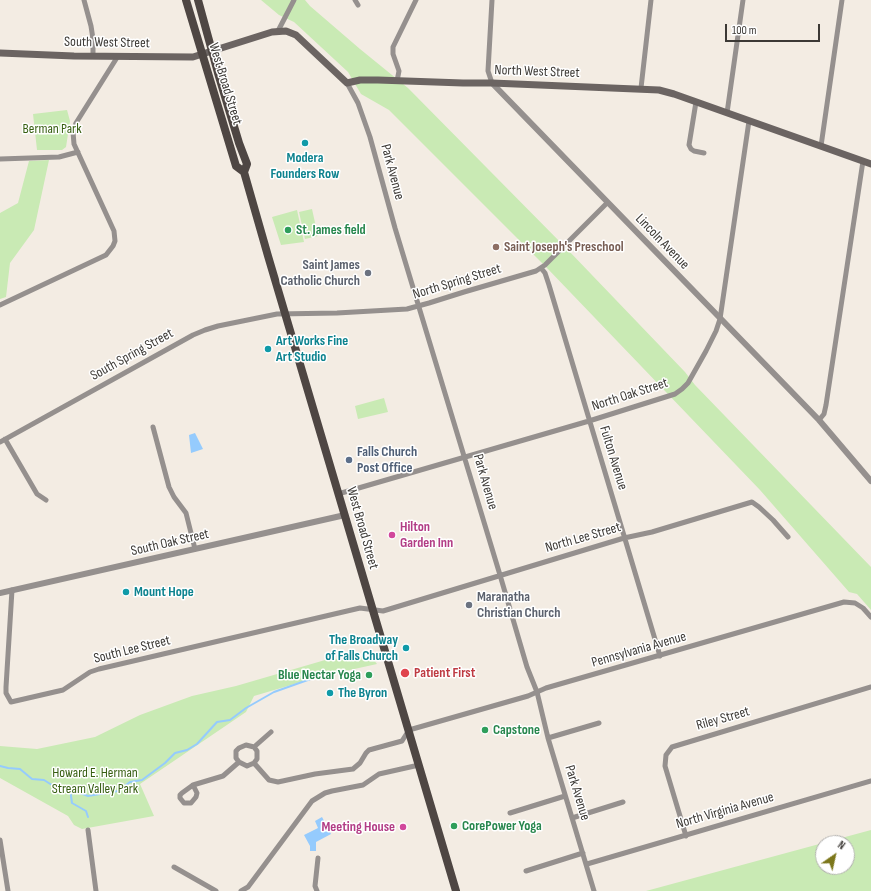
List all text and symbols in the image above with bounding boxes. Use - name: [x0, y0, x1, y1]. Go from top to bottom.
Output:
- scale bar: [727, 16, 822, 42]
- text: 100 m: [732, 23, 757, 38]
- street label: South West Street: [64, 34, 150, 52]
- street label: West Broad Street: [205, 41, 245, 127]
- street label: North West Street: [494, 62, 580, 82]
- park label: Berman Park: [23, 121, 81, 137]
- marker: Modera Founders Row: [300, 138, 310, 148]
- street label: Park Avenue: [377, 142, 407, 202]
- place label: Modera Founders Row: [270, 150, 340, 182]
- street label: Lincoln Avenue: [632, 211, 692, 273]
- place label: St. James field: [296, 222, 366, 238]
- marker: St. James field: [283, 225, 293, 235]
- place label: Saint Joseph's Preschool: [504, 239, 624, 255]
- marker: Saint Joseph's Preschool: [491, 242, 501, 252]
- place label: Saint James Catholic Church: [280, 257, 360, 290]
- street label: North Spring Street: [411, 261, 503, 303]
- marker: Saint James Catholic Church: [363, 268, 373, 278]
- street label: South Spring Street: [88, 325, 176, 385]
- place label: Art Works Fine Art Studio: [276, 333, 348, 366]
- marker: Art Works Fine Art Studio: [263, 344, 273, 354]
- street label: North Oak Street: [590, 375, 670, 415]
- street label: Fulton Avenue: [595, 424, 631, 492]
- place label: Falls Church Post Office: [357, 444, 417, 476]
- street label: Park Avenue: [469, 452, 501, 512]
- marker: Falls Church Post Office: [344, 455, 354, 465]
- street label: West Broad Street: [342, 485, 382, 571]
- place label: Hilton Garden Inn: [400, 519, 453, 552]
- street label: North Lee Street: [543, 519, 623, 557]
- street label: South Oak Street: [129, 526, 211, 560]
- marker: Hilton Garden Inn: [387, 530, 397, 540]
- place label: Mount Hope: [134, 584, 194, 600]
- marker: Mount Hope: [121, 587, 131, 597]
- place label: Maranatha Christian Church: [477, 589, 560, 622]
- marker: Maranatha Christian Church: [464, 600, 474, 610]
- street label: Pennsylvania Avenue: [590, 628, 688, 672]
- street label: South Lee Street: [92, 632, 172, 668]
- place label: The Broadway of Falls Church: [325, 632, 398, 664]
- marker: The Broadway of Falls Church: [401, 643, 411, 653]
- place label: Patient First: [414, 665, 475, 681]
- place label: Blue Nectar Yoga: [278, 667, 361, 683]
- marker: Patient First: [399, 667, 411, 679]
- marker: Blue Nectar Yoga: [364, 670, 374, 680]
- place label: The Byron: [338, 685, 387, 701]
- marker: The Byron: [325, 688, 335, 698]
- street label: Riley Street: [695, 703, 751, 735]
- place label: Capstone: [493, 722, 540, 738]
- marker: Capstone: [480, 725, 490, 735]
- street label: Park Avenue: [561, 763, 593, 823]
- park label: Howard E. Herman Stream Valley Park: [52, 765, 138, 798]
- street label: North Virginia Avenue: [674, 789, 776, 833]
- place label: CorePower Yoga: [462, 818, 542, 834]
- place label: Meeting House: [321, 819, 395, 835]
- marker: CorePower Yoga: [449, 821, 459, 831]
- marker: Meeting House: [398, 822, 408, 832]
- north arrow: [815, 835, 855, 875]
- text: N: [835, 838, 848, 852]

